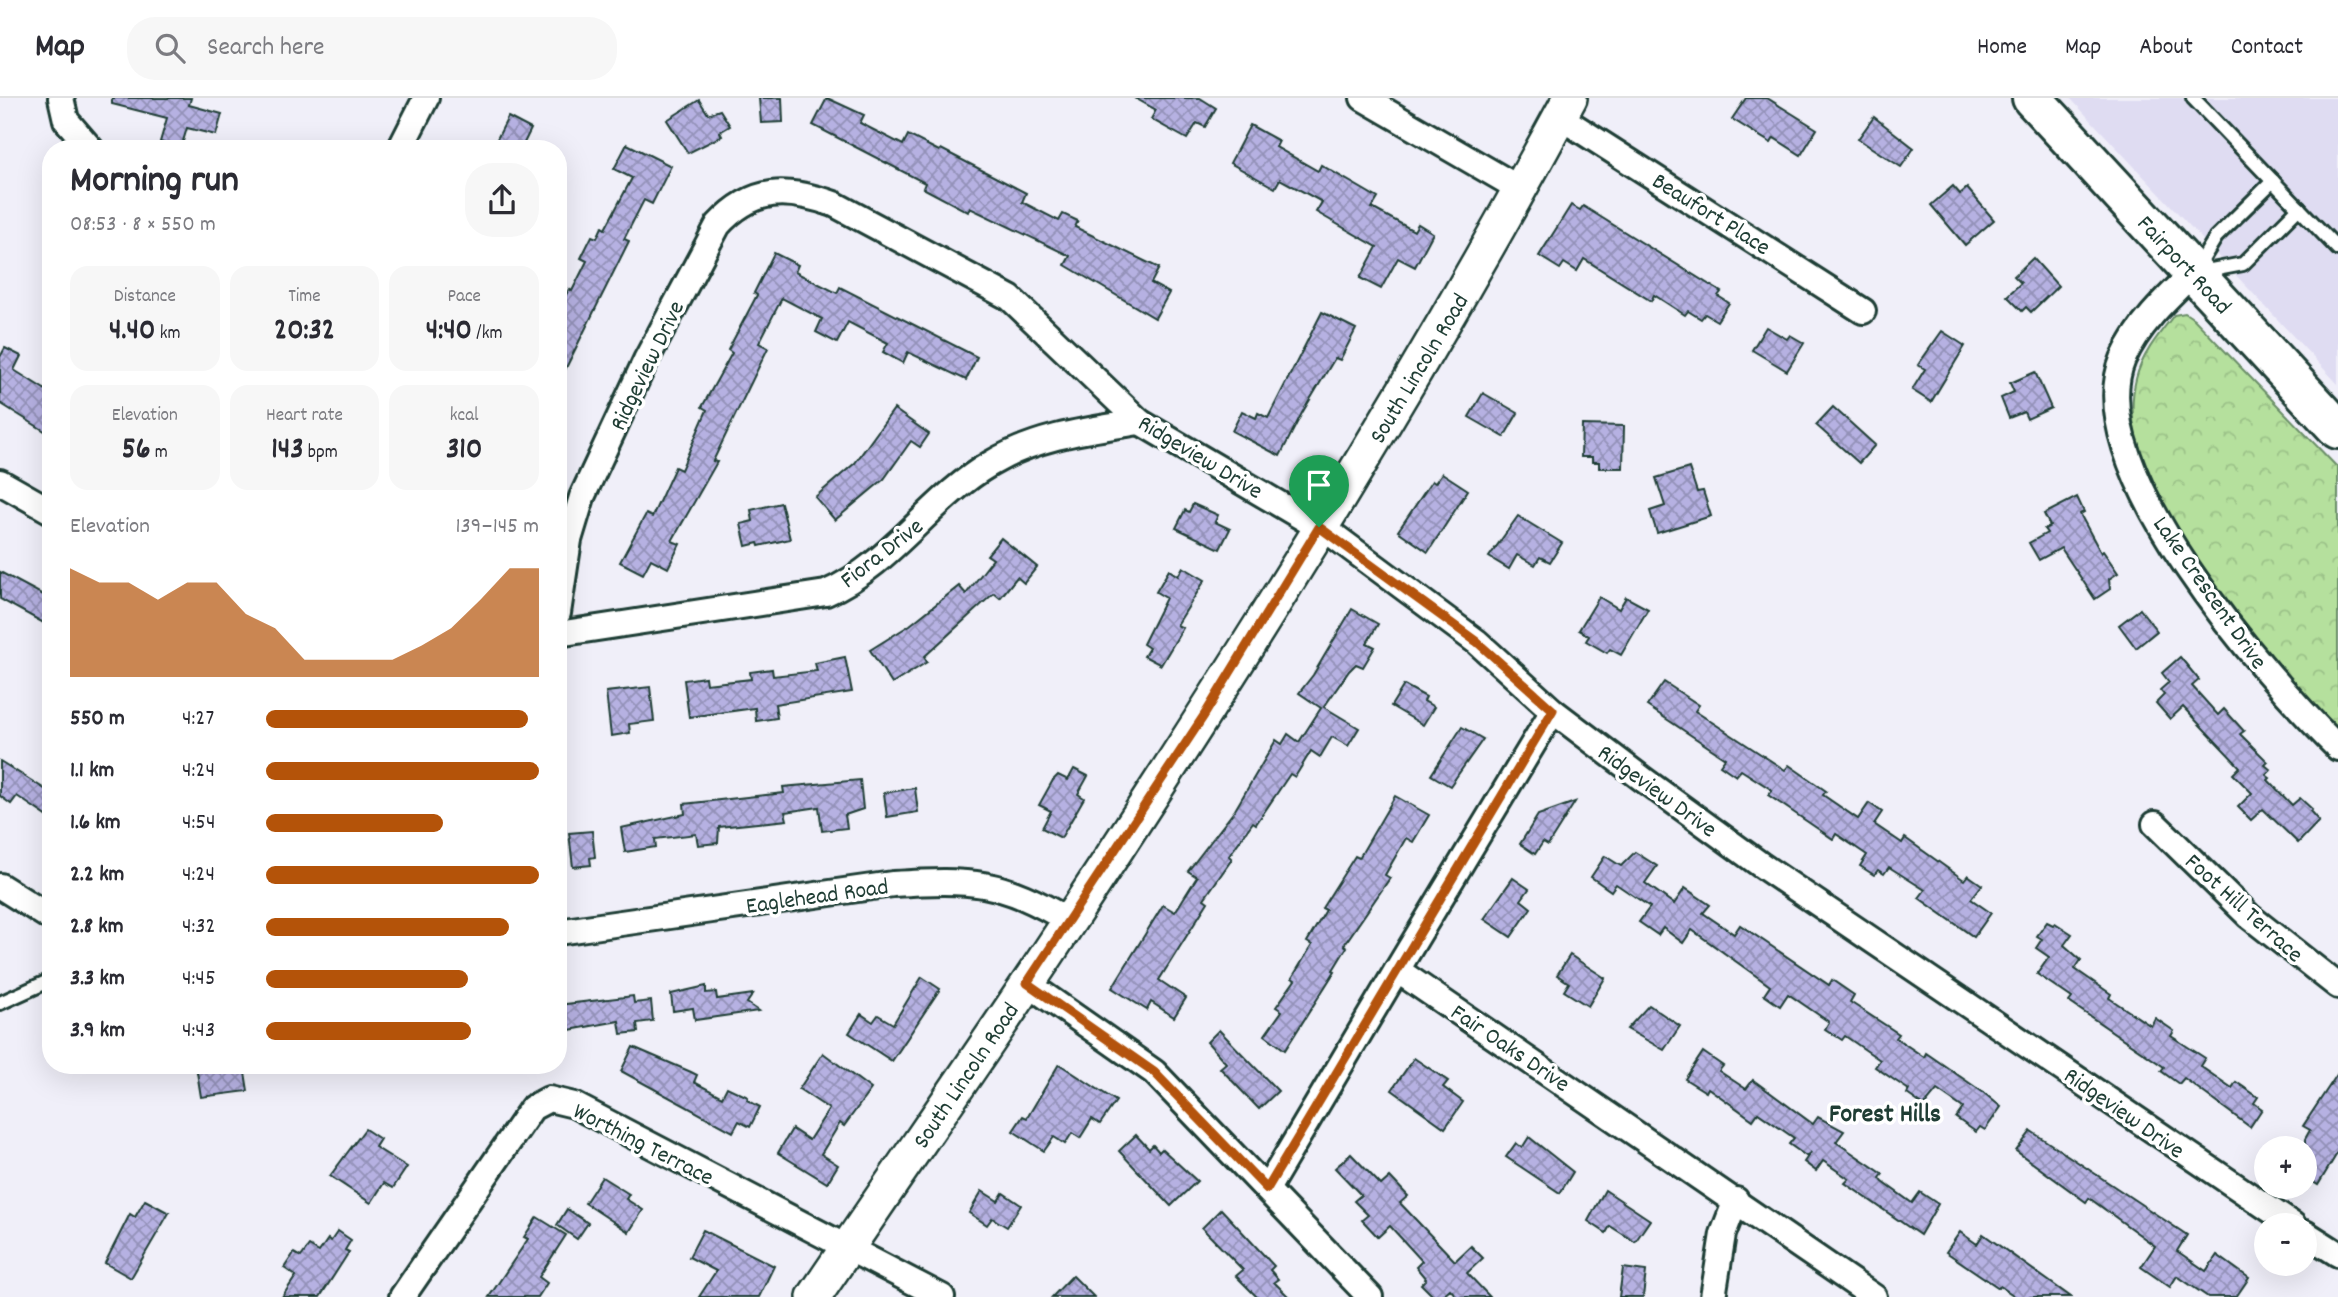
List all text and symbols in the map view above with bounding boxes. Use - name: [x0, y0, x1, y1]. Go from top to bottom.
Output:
- search box: [127, 17, 617, 80]
- text: Map: [35, 25, 85, 72]
- icon: search: [151, 29, 189, 67]
- text: Search here: [207, 30, 325, 67]
- text: Home: [1977, 31, 2027, 65]
- text: Map: [2065, 31, 2101, 65]
- text: About: [2139, 31, 2193, 65]
- text: Contact: [2231, 31, 2303, 65]
- text: Morning run: [70, 155, 239, 210]
- button: share: [465, 163, 539, 237]
- street label: Beaufort Place: [1645, 166, 1776, 265]
- text: 08:53 · 8 × 550 m: [70, 209, 216, 242]
- street label: Fairport Road: [2128, 209, 2238, 323]
- text: Distance: [114, 284, 176, 311]
- text: Time: [288, 284, 321, 311]
- text: Pace: [447, 284, 481, 311]
- street label: South Lincoln Road: [1362, 288, 1479, 451]
- street label: Ridgeview Drive: [603, 296, 695, 437]
- text: 4.40: [109, 311, 155, 354]
- text: 20:32: [274, 311, 335, 354]
- text: 4:40: [426, 311, 472, 354]
- text: km: [155, 321, 181, 348]
- text: /km: [472, 321, 503, 348]
- text: Elevation: [112, 403, 178, 430]
- text: Heart rate: [266, 403, 343, 430]
- text: kcal: [450, 403, 479, 430]
- street label: Ridgeview Drive: [1130, 408, 1268, 509]
- text: 56: [122, 430, 150, 473]
- text: 143: [271, 430, 303, 473]
- text: 310: [446, 430, 482, 473]
- text: m: [150, 440, 168, 467]
- text: bpm: [303, 440, 338, 467]
- pin: [1289, 455, 1349, 527]
- icon: arrive: [1300, 466, 1338, 504]
- street label: Lake Crescent Drive: [2143, 510, 2274, 677]
- text: Elevation: [70, 511, 150, 544]
- text: 139–145 m: [456, 511, 539, 544]
- street label: Fiora Drive: [834, 511, 932, 598]
- text: 550 m: [70, 703, 125, 736]
- text: 4:27: [182, 703, 214, 736]
- street label: Ridgeview Drive: [1589, 737, 1723, 847]
- text: 1.1 km: [70, 755, 114, 788]
- text: 4:24: [182, 755, 215, 788]
- text: 1.6 km: [70, 807, 121, 840]
- text: 4:54: [182, 807, 216, 840]
- street label: Foot Hill Terrace: [2176, 847, 2310, 972]
- text: 2.2 km: [70, 859, 124, 892]
- text: 4:24: [182, 859, 215, 892]
- street label: Eaglehead Road: [744, 871, 891, 925]
- text: 2.8 km: [70, 911, 124, 944]
- text: 4:32: [182, 911, 216, 944]
- text: 3.3 km: [70, 963, 125, 996]
- text: 4:45: [182, 963, 216, 996]
- street label: South Lincoln Road: [906, 997, 1029, 1157]
- street label: Fair Oaks Drive: [1443, 997, 1576, 1102]
- text: 3.9 km: [70, 1015, 125, 1048]
- text: 4:43: [182, 1015, 215, 1048]
- street label: Ridgeview Drive: [2056, 1060, 2191, 1169]
- street label: Worthing Terrace: [566, 1096, 719, 1196]
- district label: Forest Hills: [1829, 1097, 1941, 1134]
- map controls: [2254, 1136, 2317, 1276]
- button: +: [2254, 1136, 2317, 1199]
- button: −: [2254, 1213, 2317, 1276]

